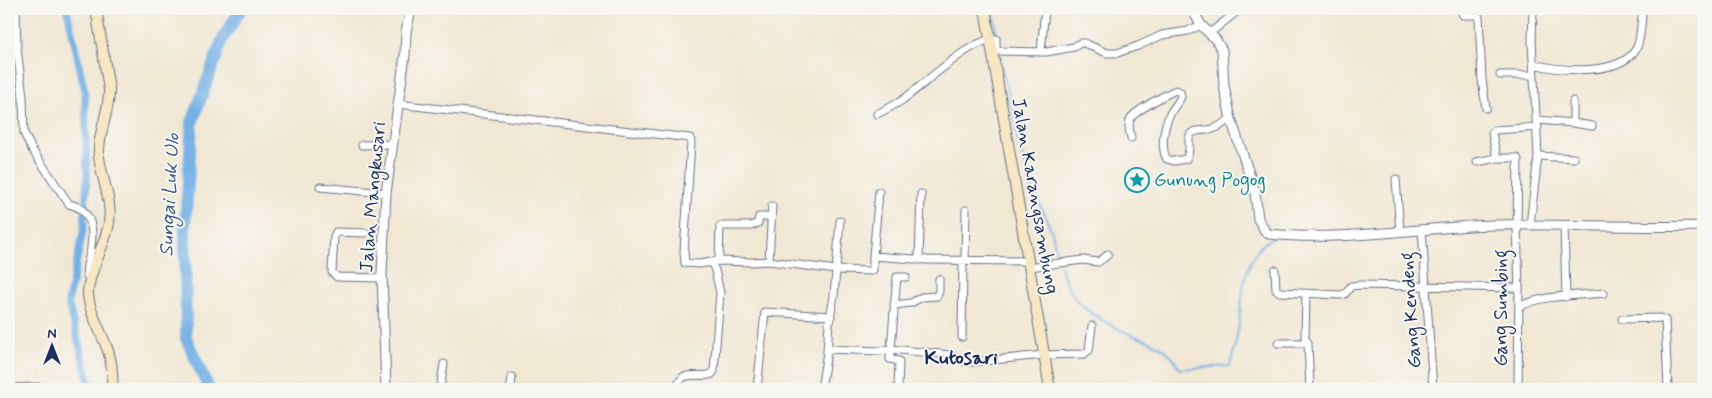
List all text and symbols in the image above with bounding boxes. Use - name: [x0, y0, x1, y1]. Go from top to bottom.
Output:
- street label: Jalan Karangsambung: [1003, 96, 1065, 296]
- street label: Jalan Mangkusari: [354, 121, 394, 274]
- water label: Sungai Luk Ulo: [153, 132, 189, 257]
- place icon: Gunung Pogog: [1124, 167, 1150, 193]
- place label: Gunung Pogog: [1154, 168, 1266, 195]
- street label: Gang Sumbing: [1489, 249, 1517, 367]
- street label: Gang Kendeng: [1394, 251, 1431, 369]
- north arrow: [28, 320, 78, 370]
- text: N: [47, 325, 57, 343]
- district label: Kutosari: [924, 344, 998, 372]

